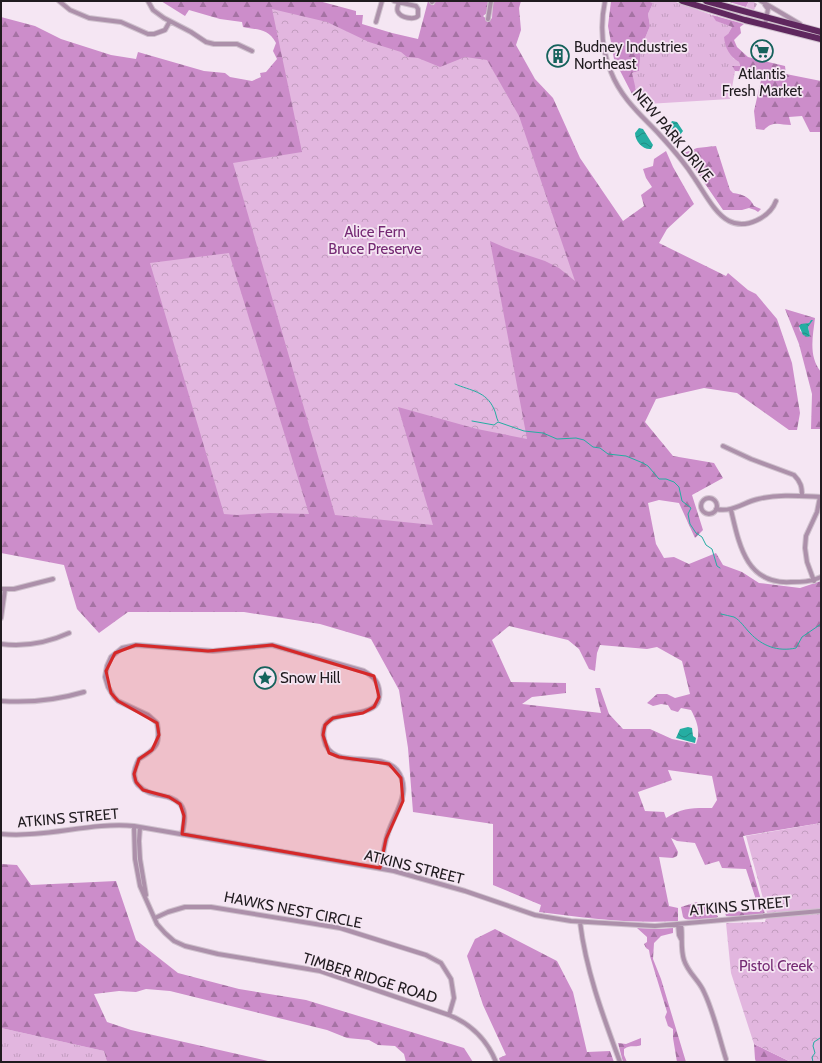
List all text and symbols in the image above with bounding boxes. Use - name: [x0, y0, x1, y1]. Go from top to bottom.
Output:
- place label: Budney Industries Northeast: [574, 38, 687, 73]
- supermarket icon: Atlantis Fresh Market: [749, 38, 775, 64]
- building icon: Budney Industries Northeast: [545, 43, 571, 69]
- place label: Atlantis Fresh Market: [722, 65, 802, 100]
- street label: NEW PARK DRIVE: [629, 85, 717, 185]
- park label: Alice Fern Bruce Preserve: [328, 223, 422, 258]
- place icon: Snow Hill: [252, 665, 278, 691]
- place label: Snow Hill: [280, 669, 341, 687]
- street label: ATKINS STREET: [16, 805, 120, 831]
- street label: ATKINS STREET: [362, 846, 466, 888]
- street label: HAWKS NEST CIRCLE: [222, 888, 364, 932]
- street label: ATKINS STREET: [688, 893, 792, 919]
- street label: TIMBER RIDGE ROAD: [301, 949, 439, 1007]
- park label: Pistol Creek: [739, 957, 813, 975]

